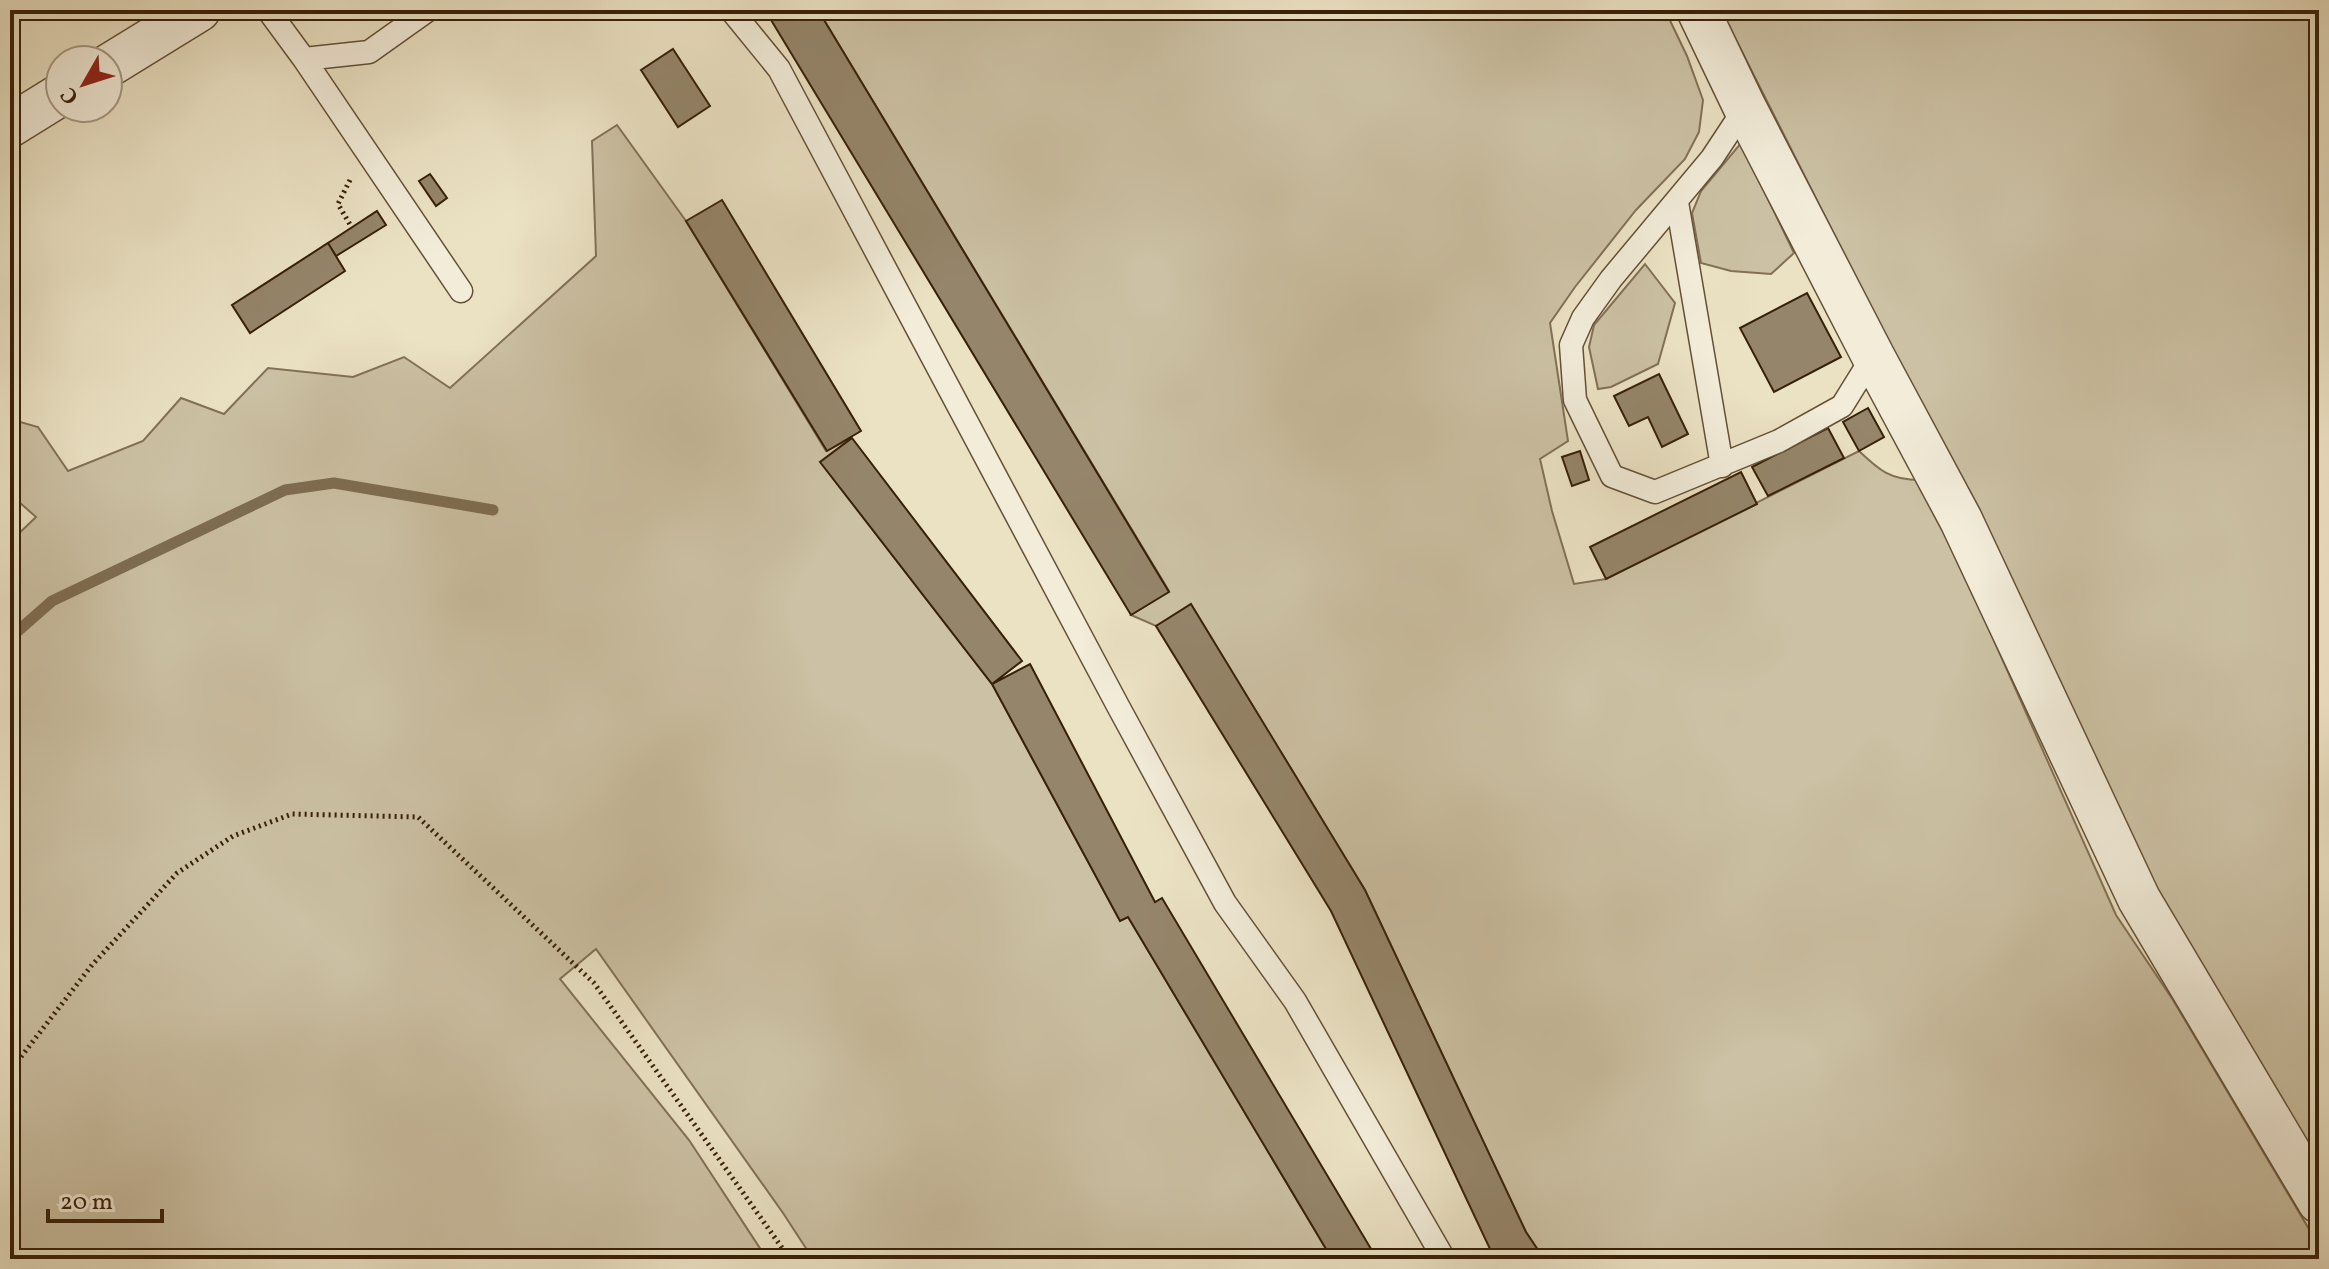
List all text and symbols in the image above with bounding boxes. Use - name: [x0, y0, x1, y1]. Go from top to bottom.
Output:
- north arrow: [44, 44, 124, 124]
- text: С: [54, 80, 87, 110]
- scale bar: [48, 1173, 162, 1223]
- text: 20 m: [60, 1186, 113, 1220]

